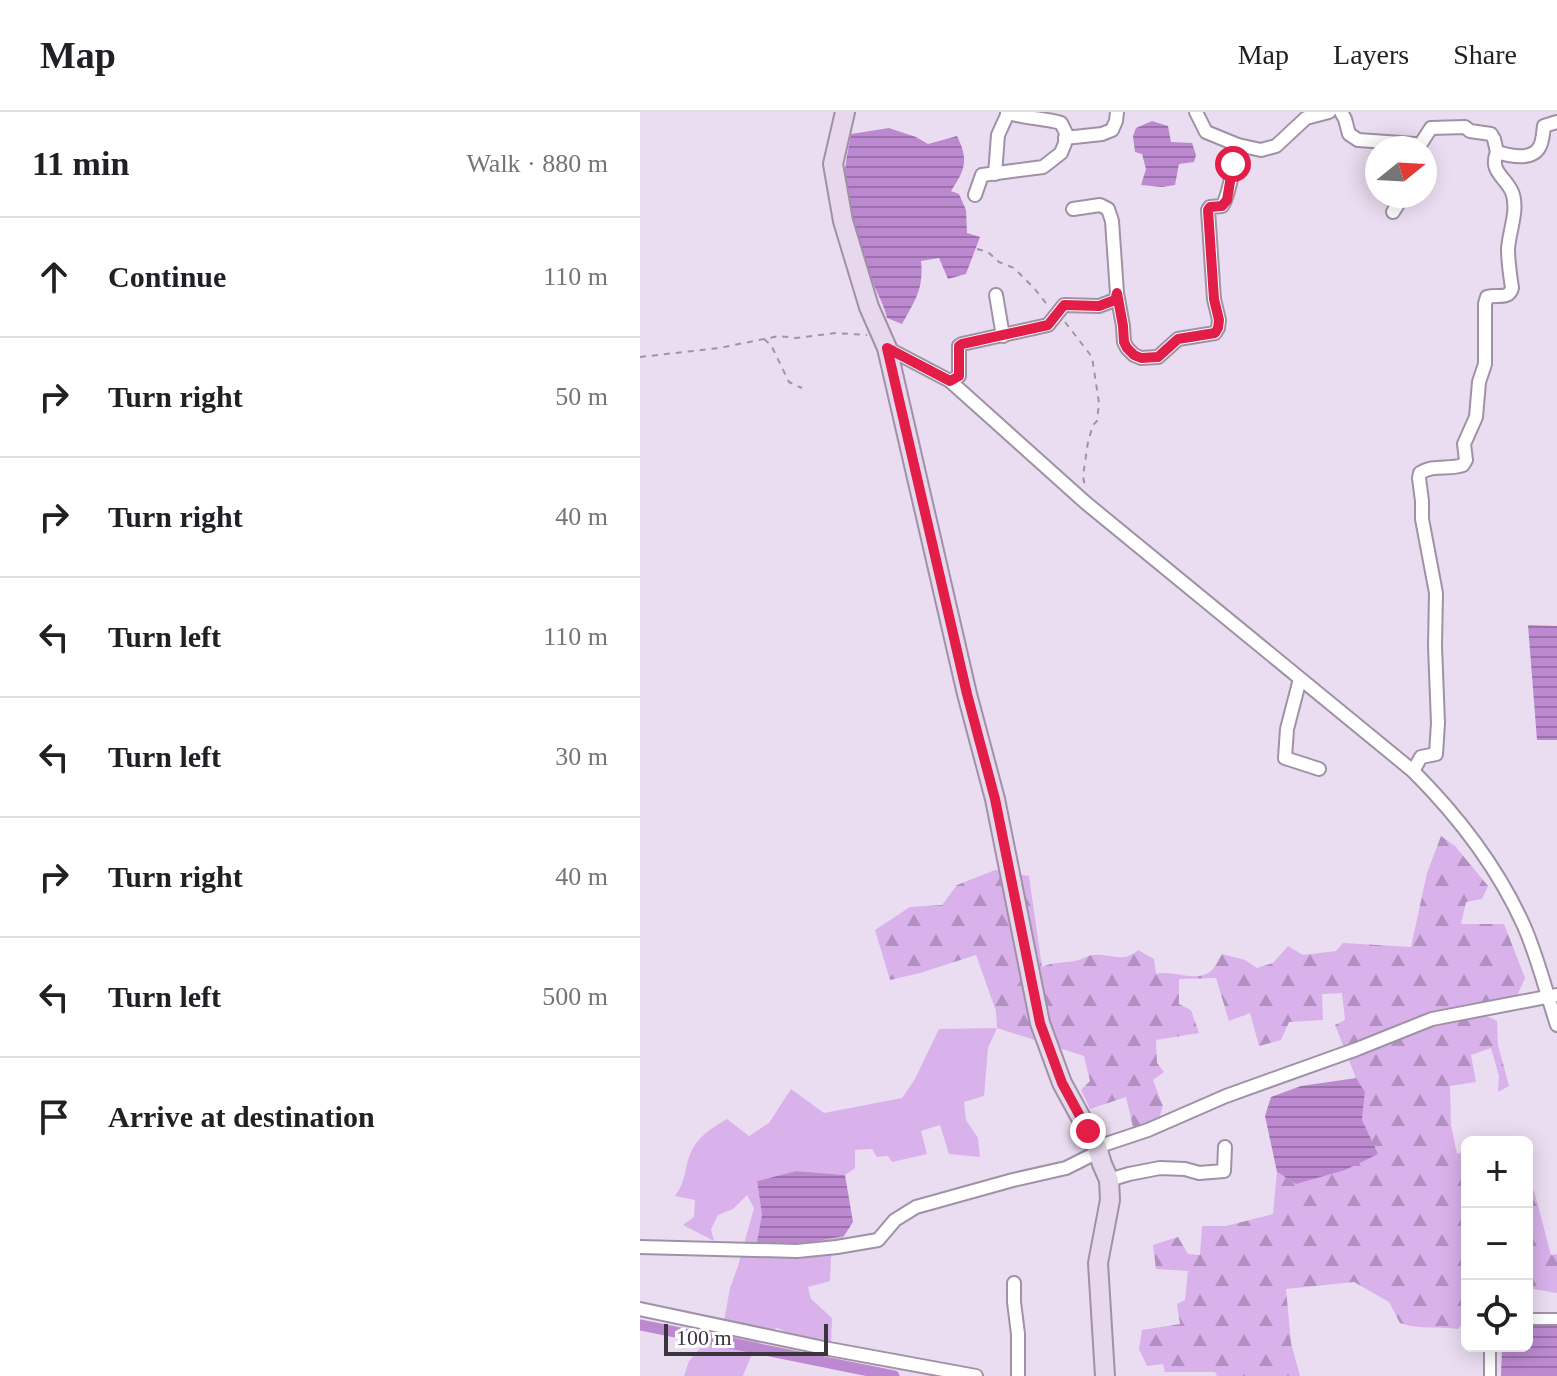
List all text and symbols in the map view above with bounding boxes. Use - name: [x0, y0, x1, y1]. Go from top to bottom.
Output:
- text: Map: [40, 34, 116, 76]
- text: Map: [1238, 39, 1289, 70]
- text: Layers: [1333, 39, 1409, 70]
- text: Share: [1453, 39, 1517, 70]
- north arrow: [1365, 136, 1437, 208]
- text: 11 min: [32, 145, 129, 182]
- route start: [1215, 146, 1251, 182]
- text: Walk · 880 m: [466, 149, 608, 178]
- icon: ahead: [32, 255, 76, 299]
- text: Continue: [108, 260, 226, 293]
- text: 110 m: [543, 262, 608, 291]
- icon: right: [32, 375, 76, 419]
- text: Turn right: [108, 380, 243, 413]
- text: 50 m: [555, 382, 608, 411]
- icon: right: [32, 495, 76, 539]
- text: Turn right: [108, 500, 243, 533]
- text: 40 m: [555, 502, 608, 531]
- icon: left: [32, 615, 76, 659]
- text: Turn left: [108, 620, 221, 653]
- text: 110 m: [543, 622, 608, 651]
- icon: left: [32, 735, 76, 779]
- text: Turn left: [108, 740, 221, 773]
- text: 30 m: [555, 742, 608, 771]
- icon: right: [32, 855, 76, 899]
- text: Turn right: [108, 860, 243, 893]
- text: 40 m: [555, 862, 608, 891]
- icon: left: [32, 975, 76, 1019]
- text: Turn left: [108, 980, 221, 1013]
- text: 500 m: [542, 982, 608, 1011]
- icon: arrive: [32, 1095, 76, 1139]
- text: Arrive at destination: [108, 1100, 375, 1133]
- route end: [1070, 1113, 1106, 1149]
- map controls: [1461, 1136, 1533, 1352]
- button: +: [1461, 1136, 1533, 1208]
- button: −: [1461, 1208, 1533, 1280]
- button: locate: [1461, 1280, 1533, 1352]
- scale bar: [664, 1320, 828, 1356]
- text: 100 m: [676, 1325, 732, 1350]

